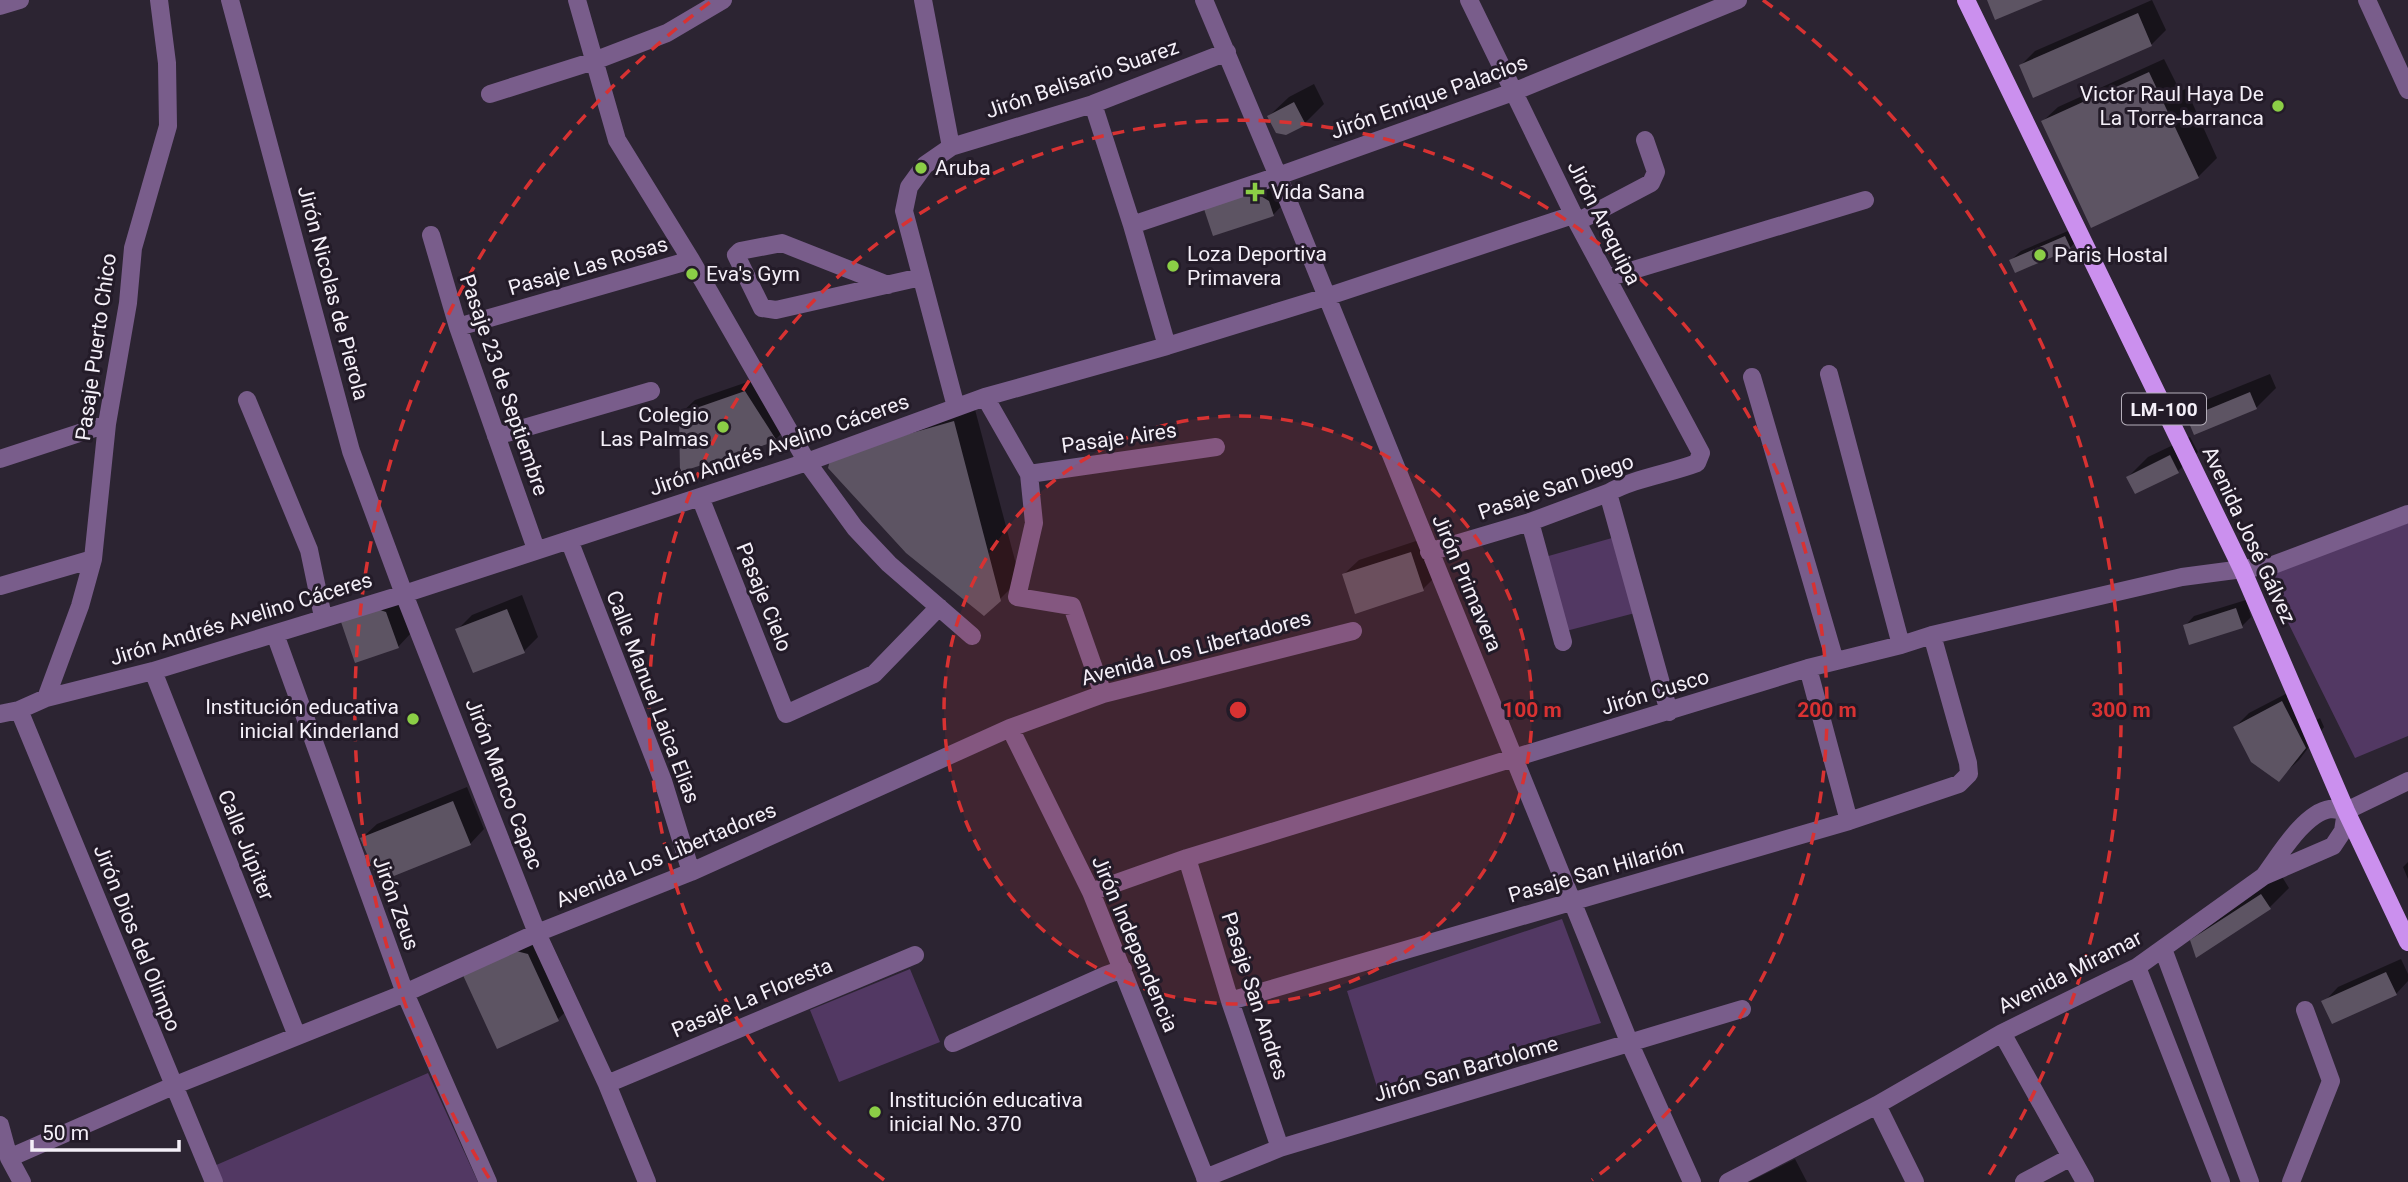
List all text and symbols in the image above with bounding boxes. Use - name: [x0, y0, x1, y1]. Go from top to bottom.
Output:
- street label: Jirón Belisario Suarez: [982, 35, 1182, 123]
- street label: Jirón Enrique Palacios: [1327, 50, 1531, 144]
- place label: Victor Raul Haya De La Torre-barranca: [2080, 82, 2264, 130]
- marker: Victor Raul Haya De La Torre-barranca: [2270, 98, 2286, 114]
- place label: Aruba: [935, 156, 991, 180]
- street label: Jirón Arequipa: [1562, 157, 1646, 289]
- marker: Aruba: [913, 160, 929, 176]
- place label: Vida Sana: [1271, 180, 1365, 204]
- marker: Vida Sana: [1245, 182, 1265, 202]
- street label: Jirón Nicolas de Pierola: [293, 183, 373, 403]
- street label: Pasaje Las Rosas: [505, 232, 671, 300]
- place label: Loza Deportiva Primavera: [1187, 242, 1327, 290]
- place label: Paris Hostal: [2054, 243, 2168, 267]
- marker: Paris Hostal: [2032, 247, 2048, 263]
- street label: Pasaje Puerto Chico: [71, 252, 121, 442]
- marker: Loza Deportiva Primavera: [1165, 258, 1181, 274]
- place label: Eva's Gym: [706, 262, 800, 286]
- marker: Eva's Gym: [684, 266, 700, 282]
- street label: Pasaje 23 de Septiembre: [455, 271, 553, 499]
- street label: Jirón Andrés Avelino Cáceres: [646, 389, 912, 501]
- road number: LM-100: [2122, 394, 2206, 424]
- place label: Colegio Las Palmas: [600, 403, 709, 451]
- street label: Pasaje Aires: [1060, 418, 1178, 458]
- marker: Colegio Las Palmas: [715, 419, 731, 435]
- street label: Avenida José Gálvez: [2197, 443, 2301, 627]
- street label: Pasaje San Diego: [1475, 449, 1637, 525]
- street label: Jirón Primavera: [1427, 511, 1507, 655]
- street label: Pasaje Cielo: [731, 539, 797, 655]
- street label: Jirón Andrés Avelino Cáceres: [107, 568, 375, 670]
- street label: Calle Manuel Laica Elias: [601, 587, 705, 807]
- street label: Avenida Los Libertadores: [1078, 606, 1314, 690]
- street label: Jirón Cusco: [1598, 664, 1712, 720]
- place label: Institución educativa inicial Kinderland: [205, 695, 399, 743]
- street label: Jirón Manco Capac: [460, 695, 548, 873]
- centre of rings: [1226, 698, 1250, 722]
- text: 100 m: [1502, 698, 1562, 722]
- text: 200 m: [1797, 698, 1857, 722]
- text: 300 m: [2091, 698, 2151, 722]
- marker: Institución educativa inicial Kinderland: [405, 711, 421, 727]
- street label: Calle Júpiter: [213, 786, 279, 904]
- street label: Avenida Los Libertadores: [552, 798, 780, 912]
- street label: Pasaje San Hilarión: [1506, 834, 1686, 908]
- street label: Jirón Dios del Olimpo: [89, 841, 185, 1035]
- street label: Jirón Independencia: [1087, 852, 1183, 1036]
- street label: Jirón Zeus: [368, 853, 424, 953]
- street label: Pasaje San Andres: [1217, 909, 1293, 1083]
- street label: Avenida Miramar: [1994, 925, 2146, 1019]
- street label: Pasaje La Floresta: [668, 953, 836, 1043]
- street label: Jirón San Bartolome: [1371, 1031, 1561, 1107]
- place label: Institución educativa inicial No. 370: [889, 1088, 1083, 1136]
- marker: Institución educativa inicial No. 370: [867, 1104, 883, 1120]
- scale bar: [32, 1108, 178, 1152]
- text: 50 m: [42, 1121, 89, 1145]

